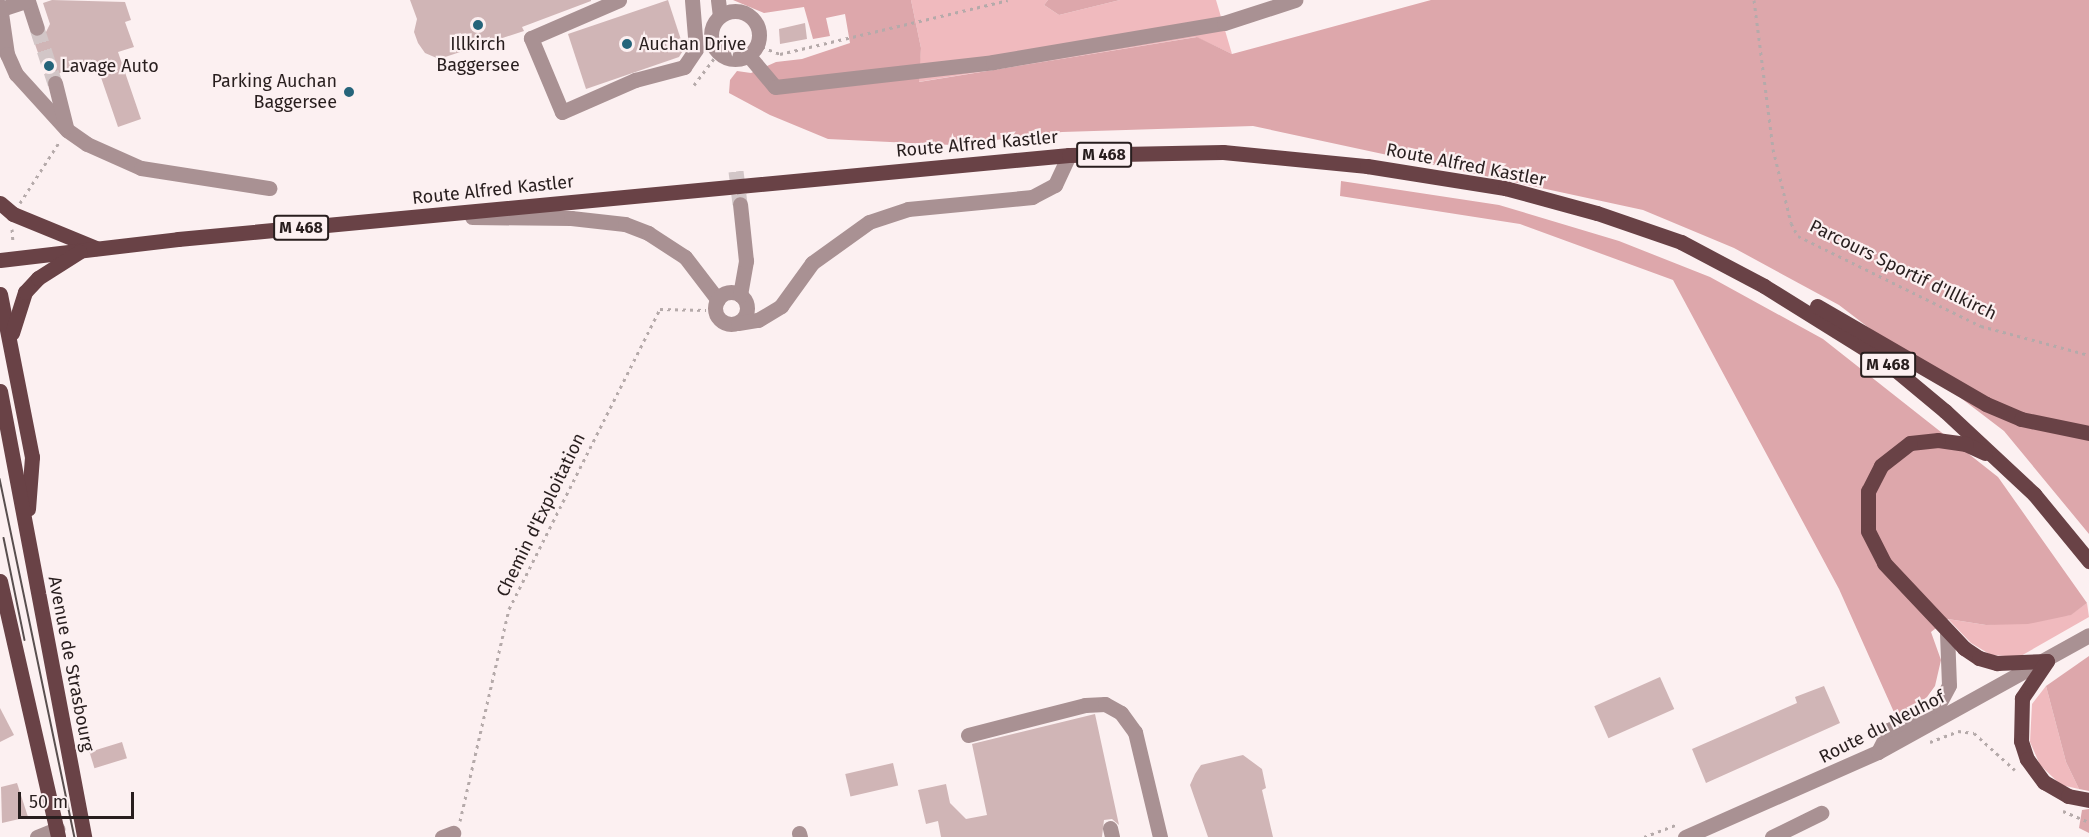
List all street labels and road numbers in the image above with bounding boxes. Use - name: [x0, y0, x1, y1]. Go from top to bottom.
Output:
- street label: Route Alfred Kastler: [895, 126, 1059, 162]
- street label: Route Alfred Kastler: [1384, 139, 1548, 191]
- road number: M 468: [1076, 142, 1132, 168]
- street label: Route Alfred Kastler: [411, 171, 575, 209]
- road number: M 468: [272, 215, 330, 241]
- street label: Parcours Sportif d'Illkirch: [1806, 215, 2000, 325]
- road number: M 468: [1860, 352, 1916, 378]
- street label: Chemin d'Exploitation: [492, 430, 590, 600]
- street label: Avenue de Strasbourg: [43, 574, 99, 754]
- street label: Route du Neuhof: [1816, 686, 1948, 768]

